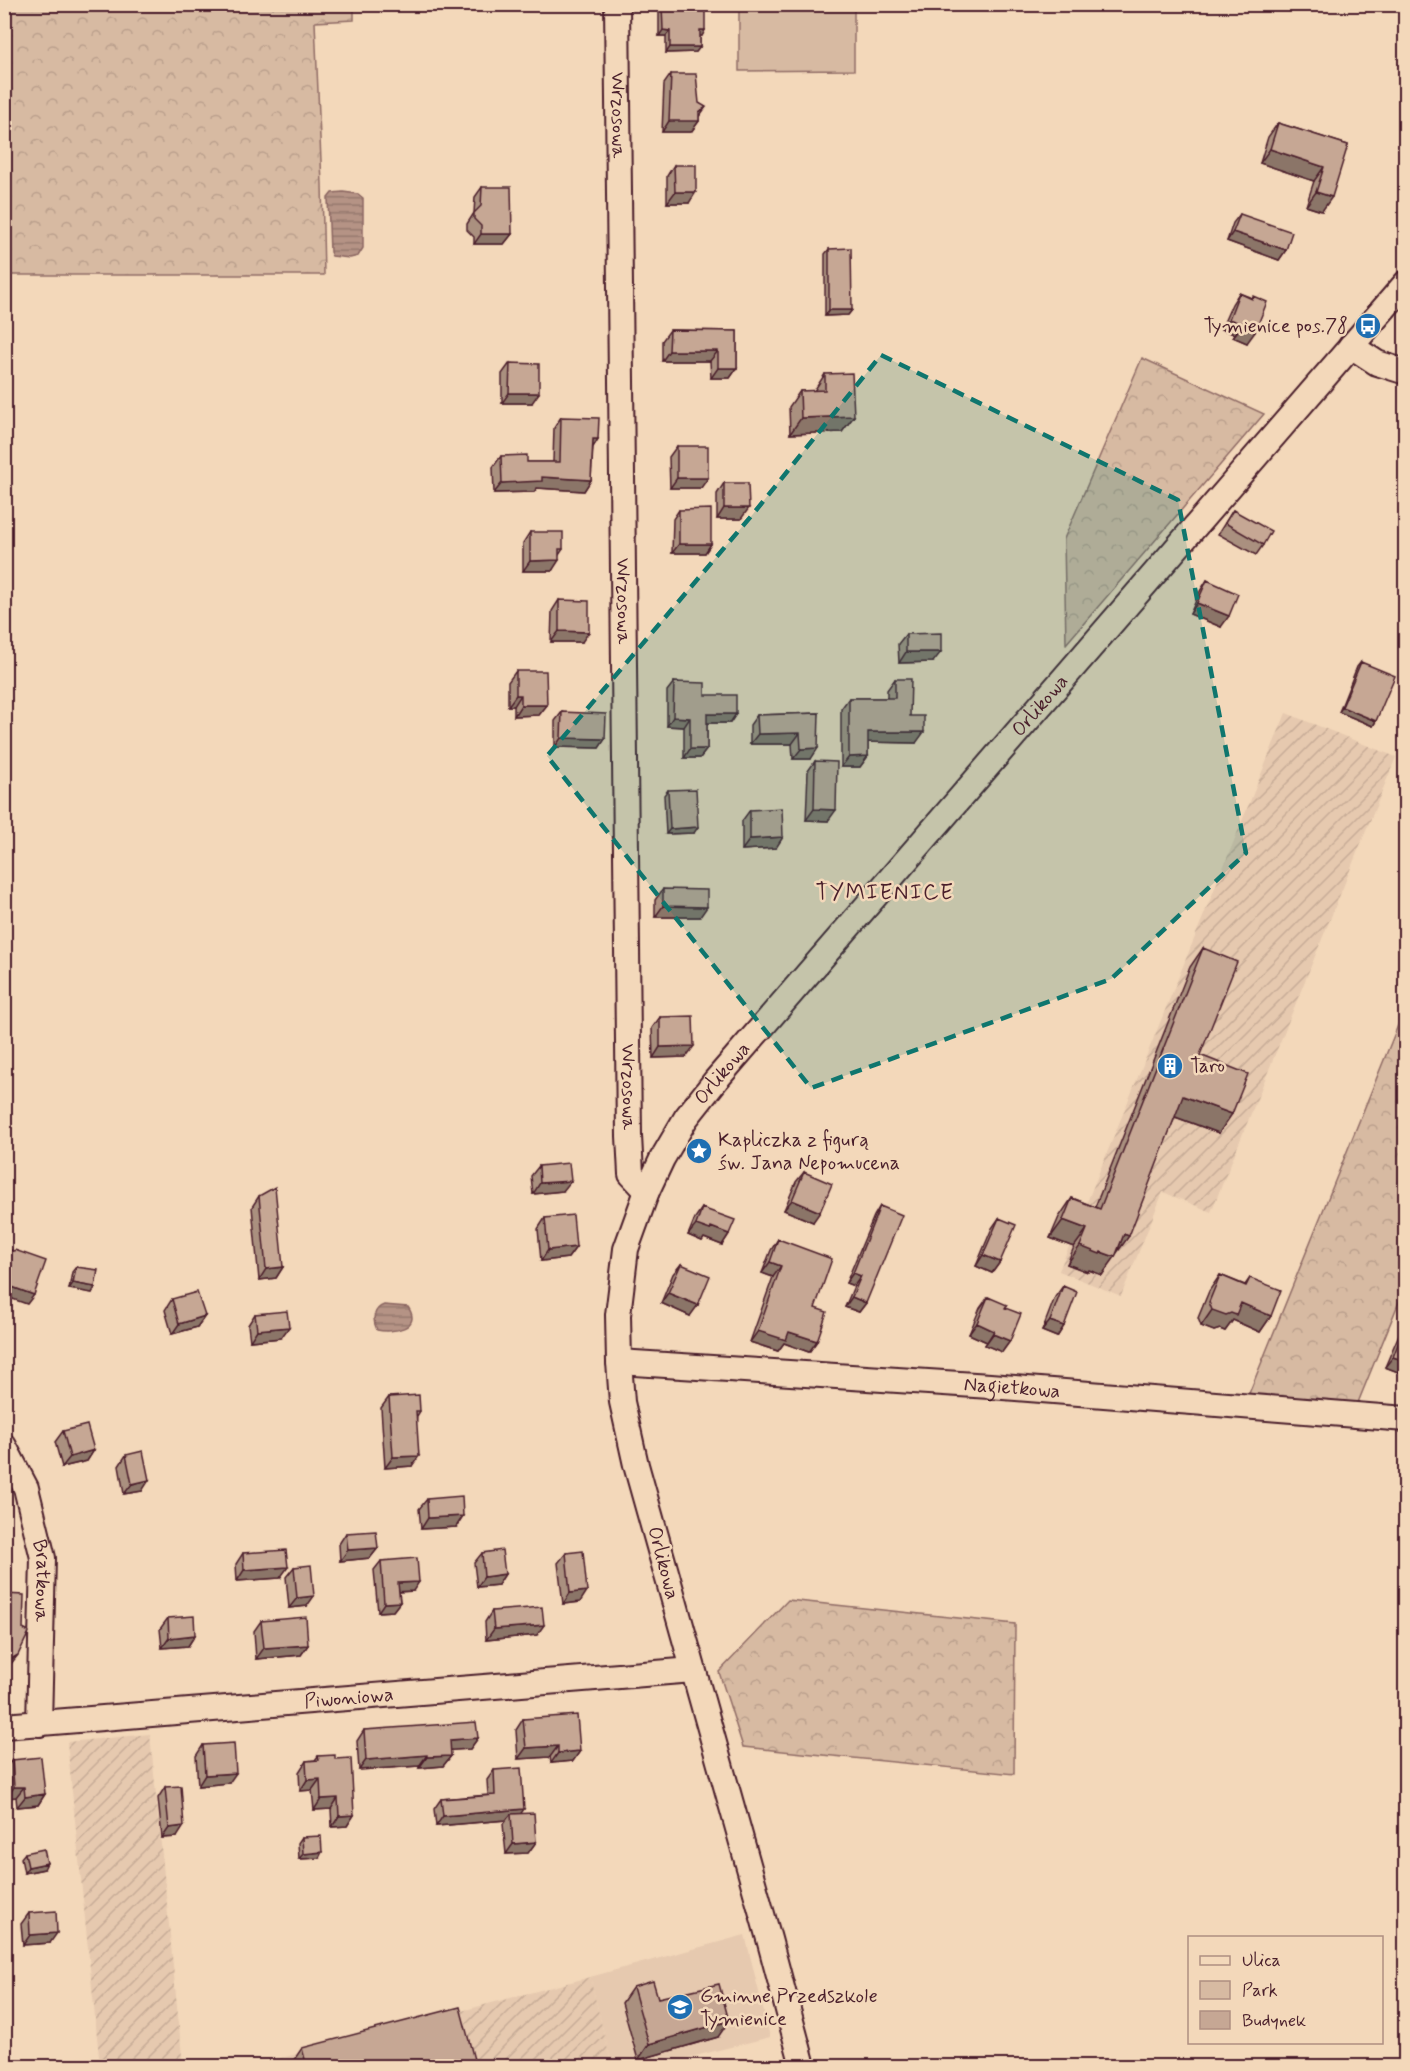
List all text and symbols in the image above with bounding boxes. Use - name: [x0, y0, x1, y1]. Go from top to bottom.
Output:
- street label: Wrzosowa: [604, 72, 632, 159]
- bus stop icon: Tymienice pos.78: [1353, 311, 1383, 341]
- place label: Tymienice pos.78: [1204, 313, 1348, 340]
- street label: Wrzosowa: [609, 558, 637, 645]
- street label: Orlikowa: [1005, 669, 1075, 743]
- district label: TYMIENICE: [816, 879, 954, 907]
- street label: Orlikowa: [688, 1036, 757, 1110]
- street label: Wrzosowa: [615, 1044, 642, 1131]
- building icon: Taro: [1155, 1051, 1185, 1081]
- place label: Taro: [1190, 1053, 1225, 1080]
- place label: Kapliczka z figurą św. Jana Nepomucena: [718, 1127, 900, 1177]
- place icon: Kapliczka z figurą św. Jana Nepomucena: [684, 1136, 714, 1166]
- street label: Nagietkowa: [963, 1371, 1061, 1405]
- street label: Orlikowa: [640, 1524, 686, 1602]
- street label: Bratkowa: [25, 1537, 57, 1623]
- street label: Piwoniowa: [303, 1681, 395, 1715]
- legend: [1188, 1936, 1383, 2044]
- text: Ulica: [1242, 1949, 1281, 1973]
- text: Park: [1242, 1979, 1278, 2003]
- place label: Gminne Przedszkole Tymienice: [700, 1983, 878, 2033]
- school or university icon: Gminne Przedszkole Tymienice: [665, 1992, 695, 2022]
- text: Budynek: [1242, 2009, 1306, 2033]

